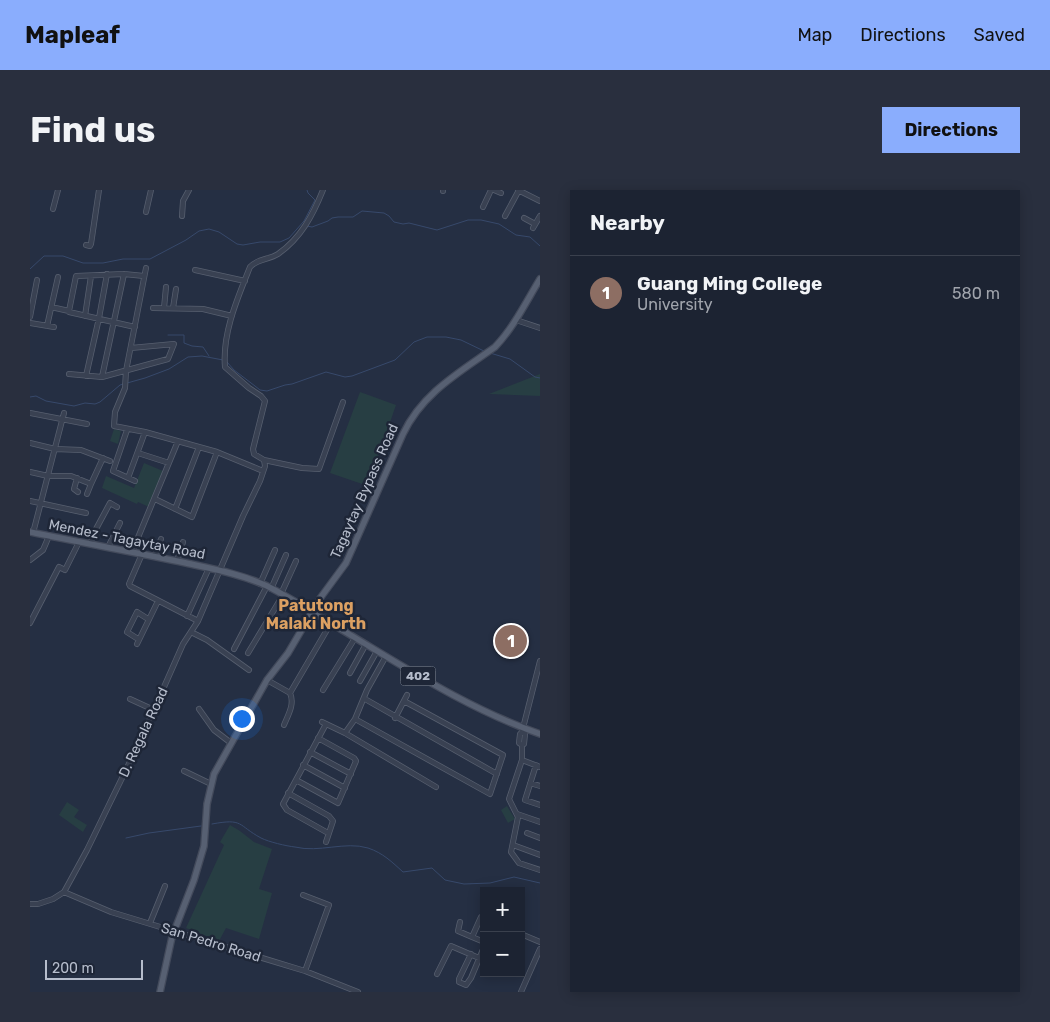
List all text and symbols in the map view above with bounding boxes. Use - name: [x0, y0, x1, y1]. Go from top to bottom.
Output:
- text: Mapleaf: [25, 21, 120, 49]
- text: Map: [797, 24, 832, 46]
- text: Directions: [860, 24, 946, 46]
- text: Saved: [974, 24, 1025, 46]
- button: Directions: [882, 107, 1020, 153]
- text: Find us: [30, 109, 155, 151]
- text: Nearby: [590, 210, 665, 235]
- text: Guang Ming College: [637, 272, 822, 295]
- text: 1: [602, 284, 610, 303]
- text: 580 m: [952, 284, 1000, 303]
- text: University: [637, 295, 713, 314]
- street label: Tagaytay Bypass Road: [327, 421, 402, 561]
- street label: Mendez - Tagaytay Road: [47, 516, 207, 563]
- district label: Patutong Malaki North: [266, 596, 366, 633]
- pin: 1: [495, 622, 527, 660]
- road number: 402: [400, 666, 436, 686]
- street label: D. Regala Road: [115, 685, 172, 780]
- your location: [229, 706, 255, 732]
- map controls: [480, 887, 525, 977]
- button: +: [480, 887, 525, 932]
- street label: San Pedro Road: [159, 919, 263, 966]
- button: −: [480, 932, 525, 977]
- scale bar: [45, 957, 142, 980]
- text: 200 m: [52, 960, 94, 977]

